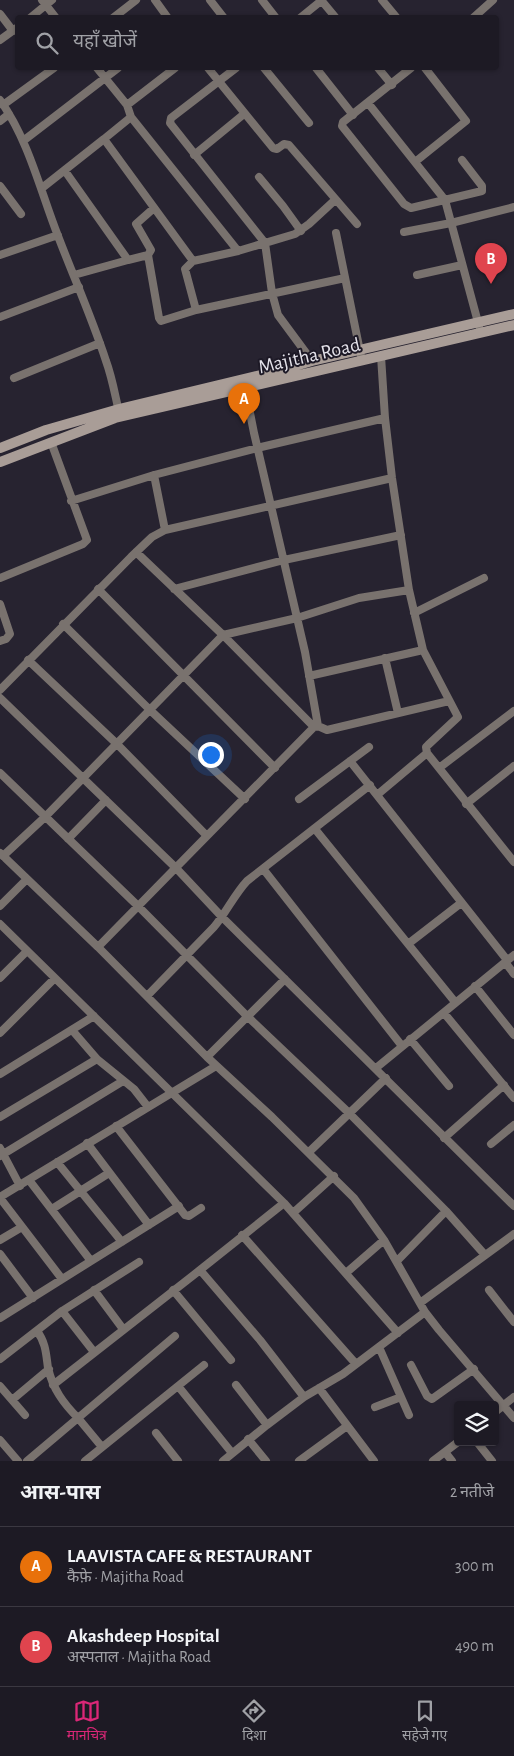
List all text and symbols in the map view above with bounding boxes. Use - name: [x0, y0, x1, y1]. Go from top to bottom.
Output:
- search box: [15, 15, 499, 70]
- icon: search: [33, 29, 61, 57]
- text: यहाँ खोजें: [73, 32, 137, 51]
- pin: B: [475, 243, 507, 284]
- street label: Majitha Road: [256, 335, 362, 377]
- pin: A: [228, 383, 260, 424]
- your location: [198, 742, 224, 768]
- map controls: [454, 1401, 499, 1446]
- button: layers: [454, 1401, 499, 1446]
- text: आस-पास: [20, 1482, 101, 1503]
- text: 2 नतीजे: [450, 1484, 494, 1500]
- text: LAAVISTA CAFE & RESTAURANT: [67, 1547, 312, 1566]
- text: A: [31, 1558, 41, 1574]
- text: 300 m: [455, 1558, 494, 1574]
- text: कैफ़े · Majitha Road: [67, 1569, 184, 1585]
- text: Akashdeep Hospital: [67, 1627, 220, 1646]
- text: B: [31, 1638, 41, 1654]
- text: 490 m: [455, 1638, 494, 1654]
- text: अस्पताल · Majitha Road: [67, 1649, 211, 1665]
- tab: मानचित्र: [67, 1697, 107, 1746]
- tab: दिशा: [240, 1697, 268, 1746]
- tab: सहेजे गए: [402, 1697, 447, 1746]

